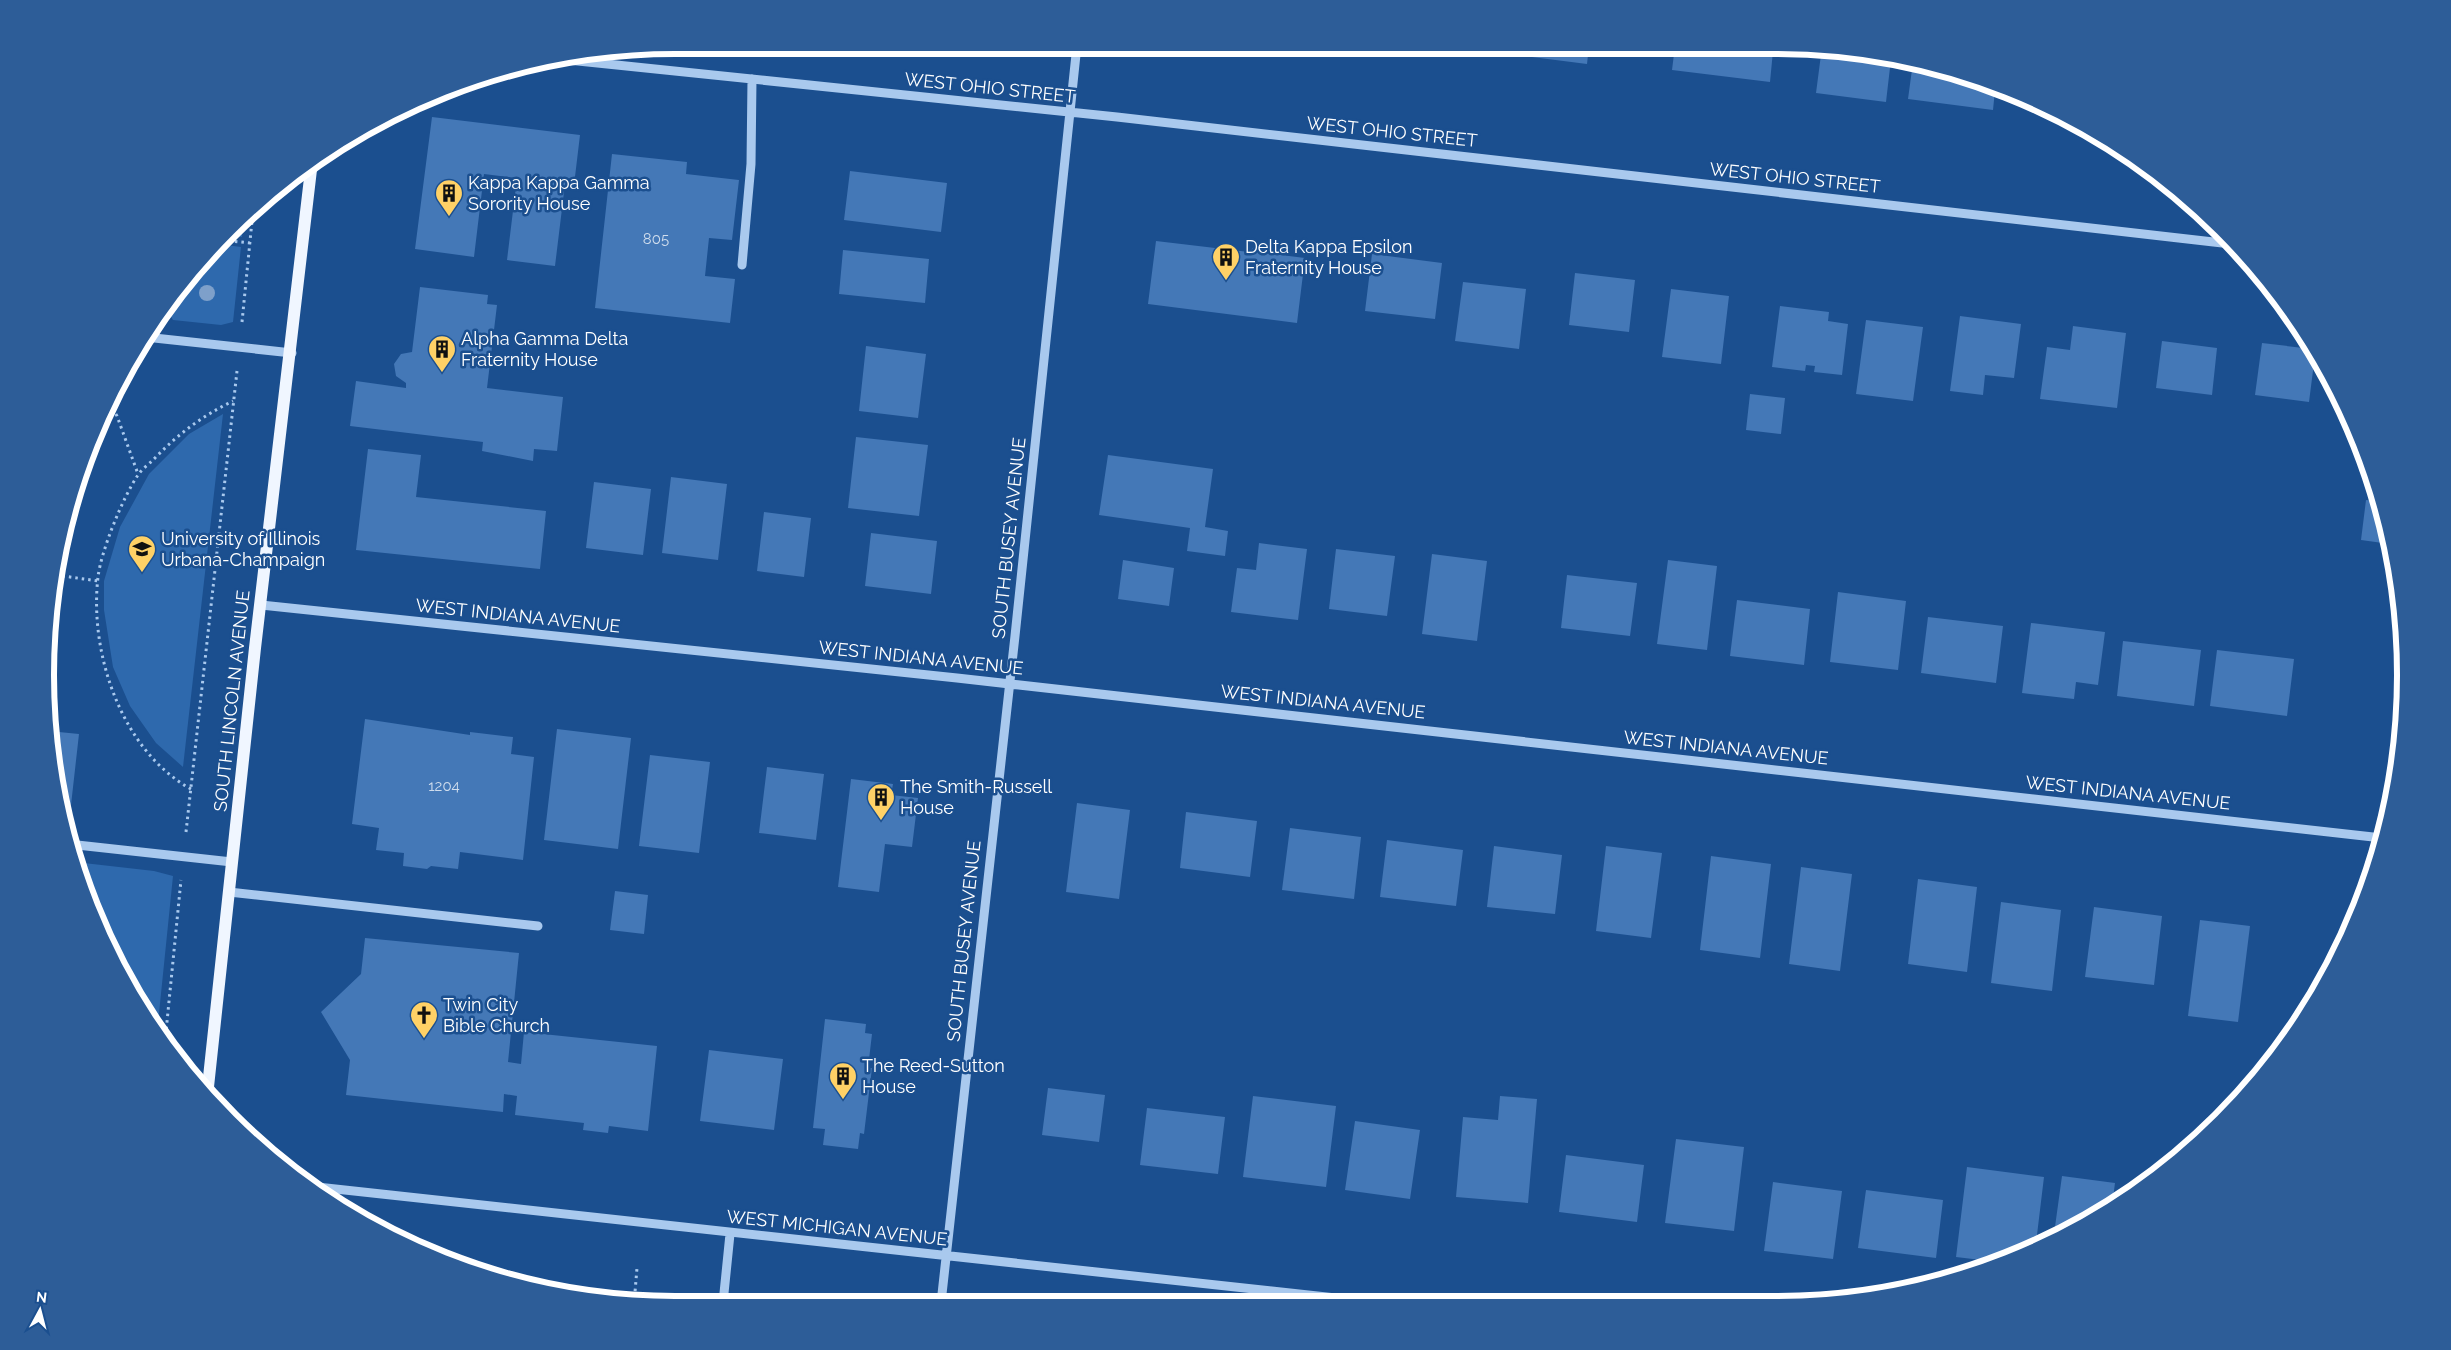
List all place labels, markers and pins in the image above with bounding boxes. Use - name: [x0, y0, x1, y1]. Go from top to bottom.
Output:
- place label: Kappa Kappa Gamma Sorority House: [468, 172, 650, 214]
- building icon: Kappa Kappa Gamma Sorority House: [434, 178, 464, 217]
- place label: Delta Kappa Epsilon Fraternity House: [1245, 236, 1412, 278]
- building icon: Delta Kappa Epsilon Fraternity House: [1211, 242, 1241, 281]
- place label: Alpha Gamma Delta Fraternity House: [461, 328, 628, 370]
- building icon: Alpha Gamma Delta Fraternity House: [427, 334, 457, 373]
- place label: University of Illinois Urbana-Champaign: [161, 528, 325, 570]
- school or university icon: University of Illinois Urbana-Champaign: [127, 534, 157, 573]
- place label: The Smith-Russell House: [900, 776, 1052, 818]
- building icon: The Smith-Russell House: [866, 782, 896, 821]
- place label: Twin City Bible Church: [443, 994, 550, 1036]
- church icon: Twin City Bible Church: [409, 1000, 439, 1039]
- place label: The Reed-Sutton House: [862, 1055, 1005, 1097]
- building icon: The Reed-Sutton House: [828, 1061, 858, 1100]

